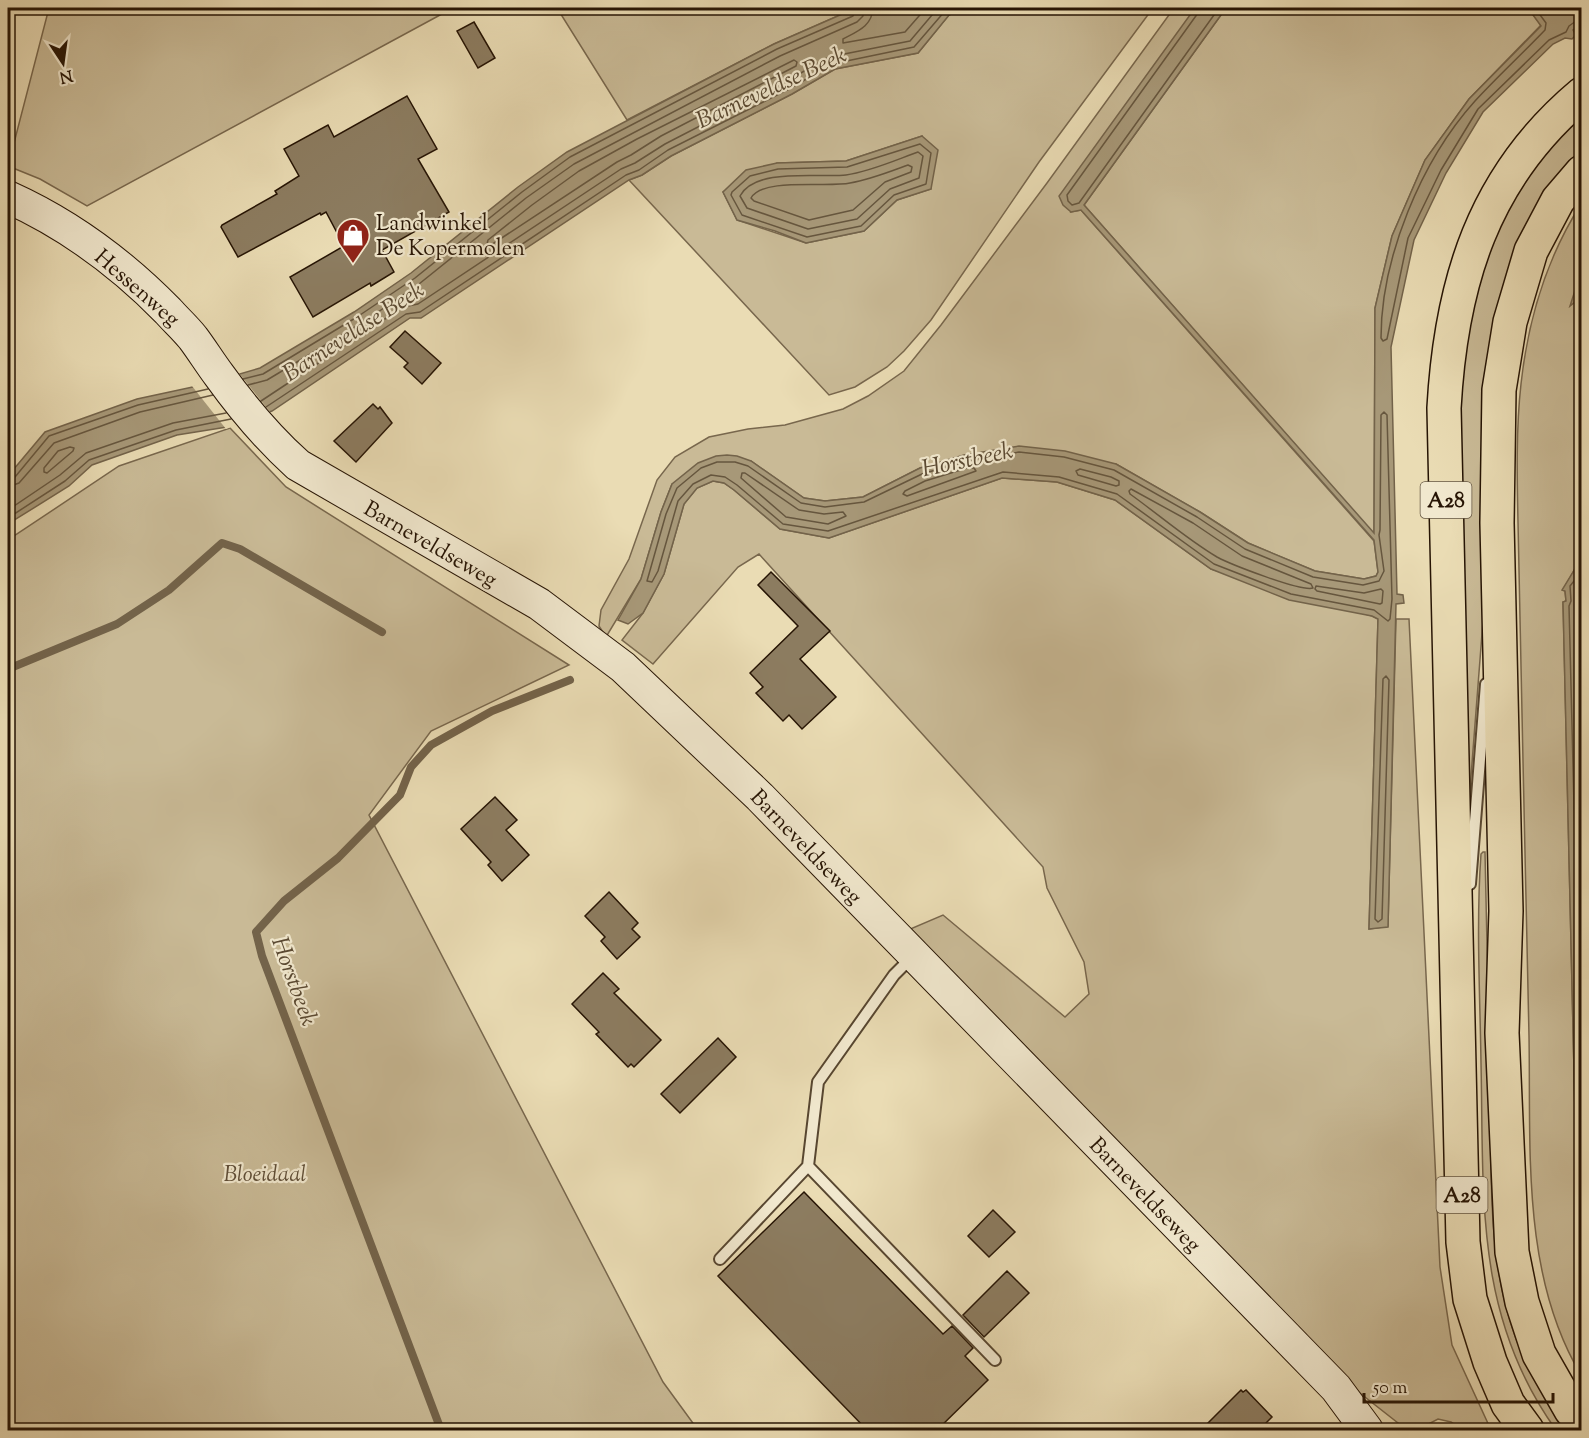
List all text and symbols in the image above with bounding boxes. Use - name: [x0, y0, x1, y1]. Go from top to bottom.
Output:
- north arrow: [33, 33, 93, 93]
- water label: Barneveldse Beek: [691, 39, 853, 139]
- text: N: [57, 63, 75, 88]
- place label: Landwinkel De Kopermolen: [376, 209, 525, 266]
- shop icon: Landwinkel De Kopermolen: [335, 217, 371, 264]
- street label: Hessenweg: [86, 243, 186, 336]
- water label: Barneveldse Beek: [277, 274, 432, 391]
- water label: Horstbeek: [919, 435, 1016, 487]
- road number: A28: [1420, 482, 1472, 518]
- street label: Barneveldseweg: [357, 494, 502, 597]
- street label: Barneveldseweg: [741, 783, 868, 913]
- water label: Horstbeek: [261, 932, 325, 1031]
- street label: Barneveldseweg: [1080, 1131, 1207, 1261]
- park label: Bloeidaal: [224, 1160, 307, 1192]
- road number: A28: [1436, 1177, 1488, 1213]
- scale bar: [1364, 1366, 1553, 1404]
- text: 50 m: [1372, 1376, 1408, 1402]

